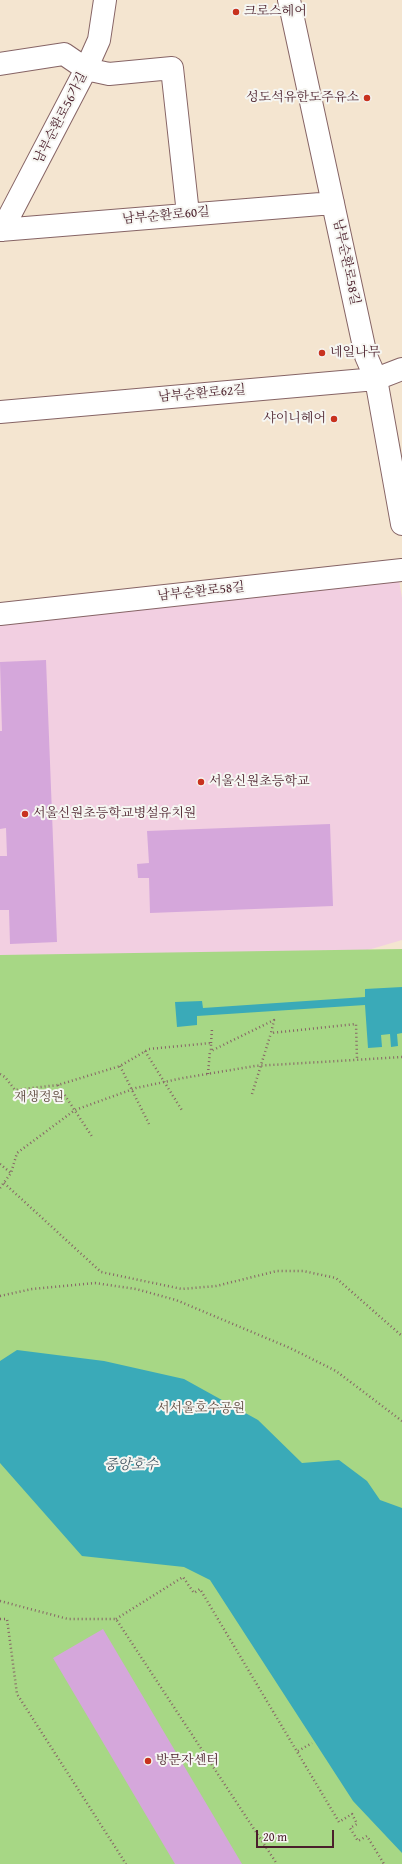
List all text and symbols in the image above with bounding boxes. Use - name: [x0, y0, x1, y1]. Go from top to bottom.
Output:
- place label: 크로스헤어: [244, 4, 307, 20]
- marker: 크로스헤어: [231, 7, 241, 17]
- street label: 남부순환로56가길: [31, 70, 91, 166]
- place label: 성도석유한도주유소: [246, 90, 359, 106]
- marker: 성도석유한도주유소: [362, 93, 372, 103]
- street label: 남부순환로60길: [122, 204, 210, 228]
- street label: 남부순환로58길: [329, 217, 363, 307]
- place label: 네일나무: [330, 345, 380, 361]
- marker: 네일나무: [317, 348, 327, 358]
- street label: 남부순환로62길: [158, 382, 246, 406]
- place label: 샤이니헤어: [263, 411, 326, 427]
- marker: 샤이니헤어: [329, 414, 339, 424]
- street label: 남부순환로58길: [156, 580, 246, 604]
- place label: 서울신원초등학교: [209, 774, 309, 790]
- marker: 서울신원초등학교: [196, 777, 206, 787]
- place label: 서울신원초등학교병설유치원: [33, 806, 196, 822]
- marker: 서울신원초등학교병설유치원: [20, 809, 30, 819]
- park label: 재생정원: [14, 1090, 64, 1106]
- park label: 서서울호수공원: [157, 1401, 245, 1417]
- water label: 중앙호수: [104, 1457, 158, 1473]
- place label: 방문자센터: [156, 1753, 219, 1769]
- marker: 방문자센터: [143, 1756, 153, 1766]
- scale bar: [258, 1822, 336, 1848]
- text: 20 m: [263, 1828, 287, 1845]

